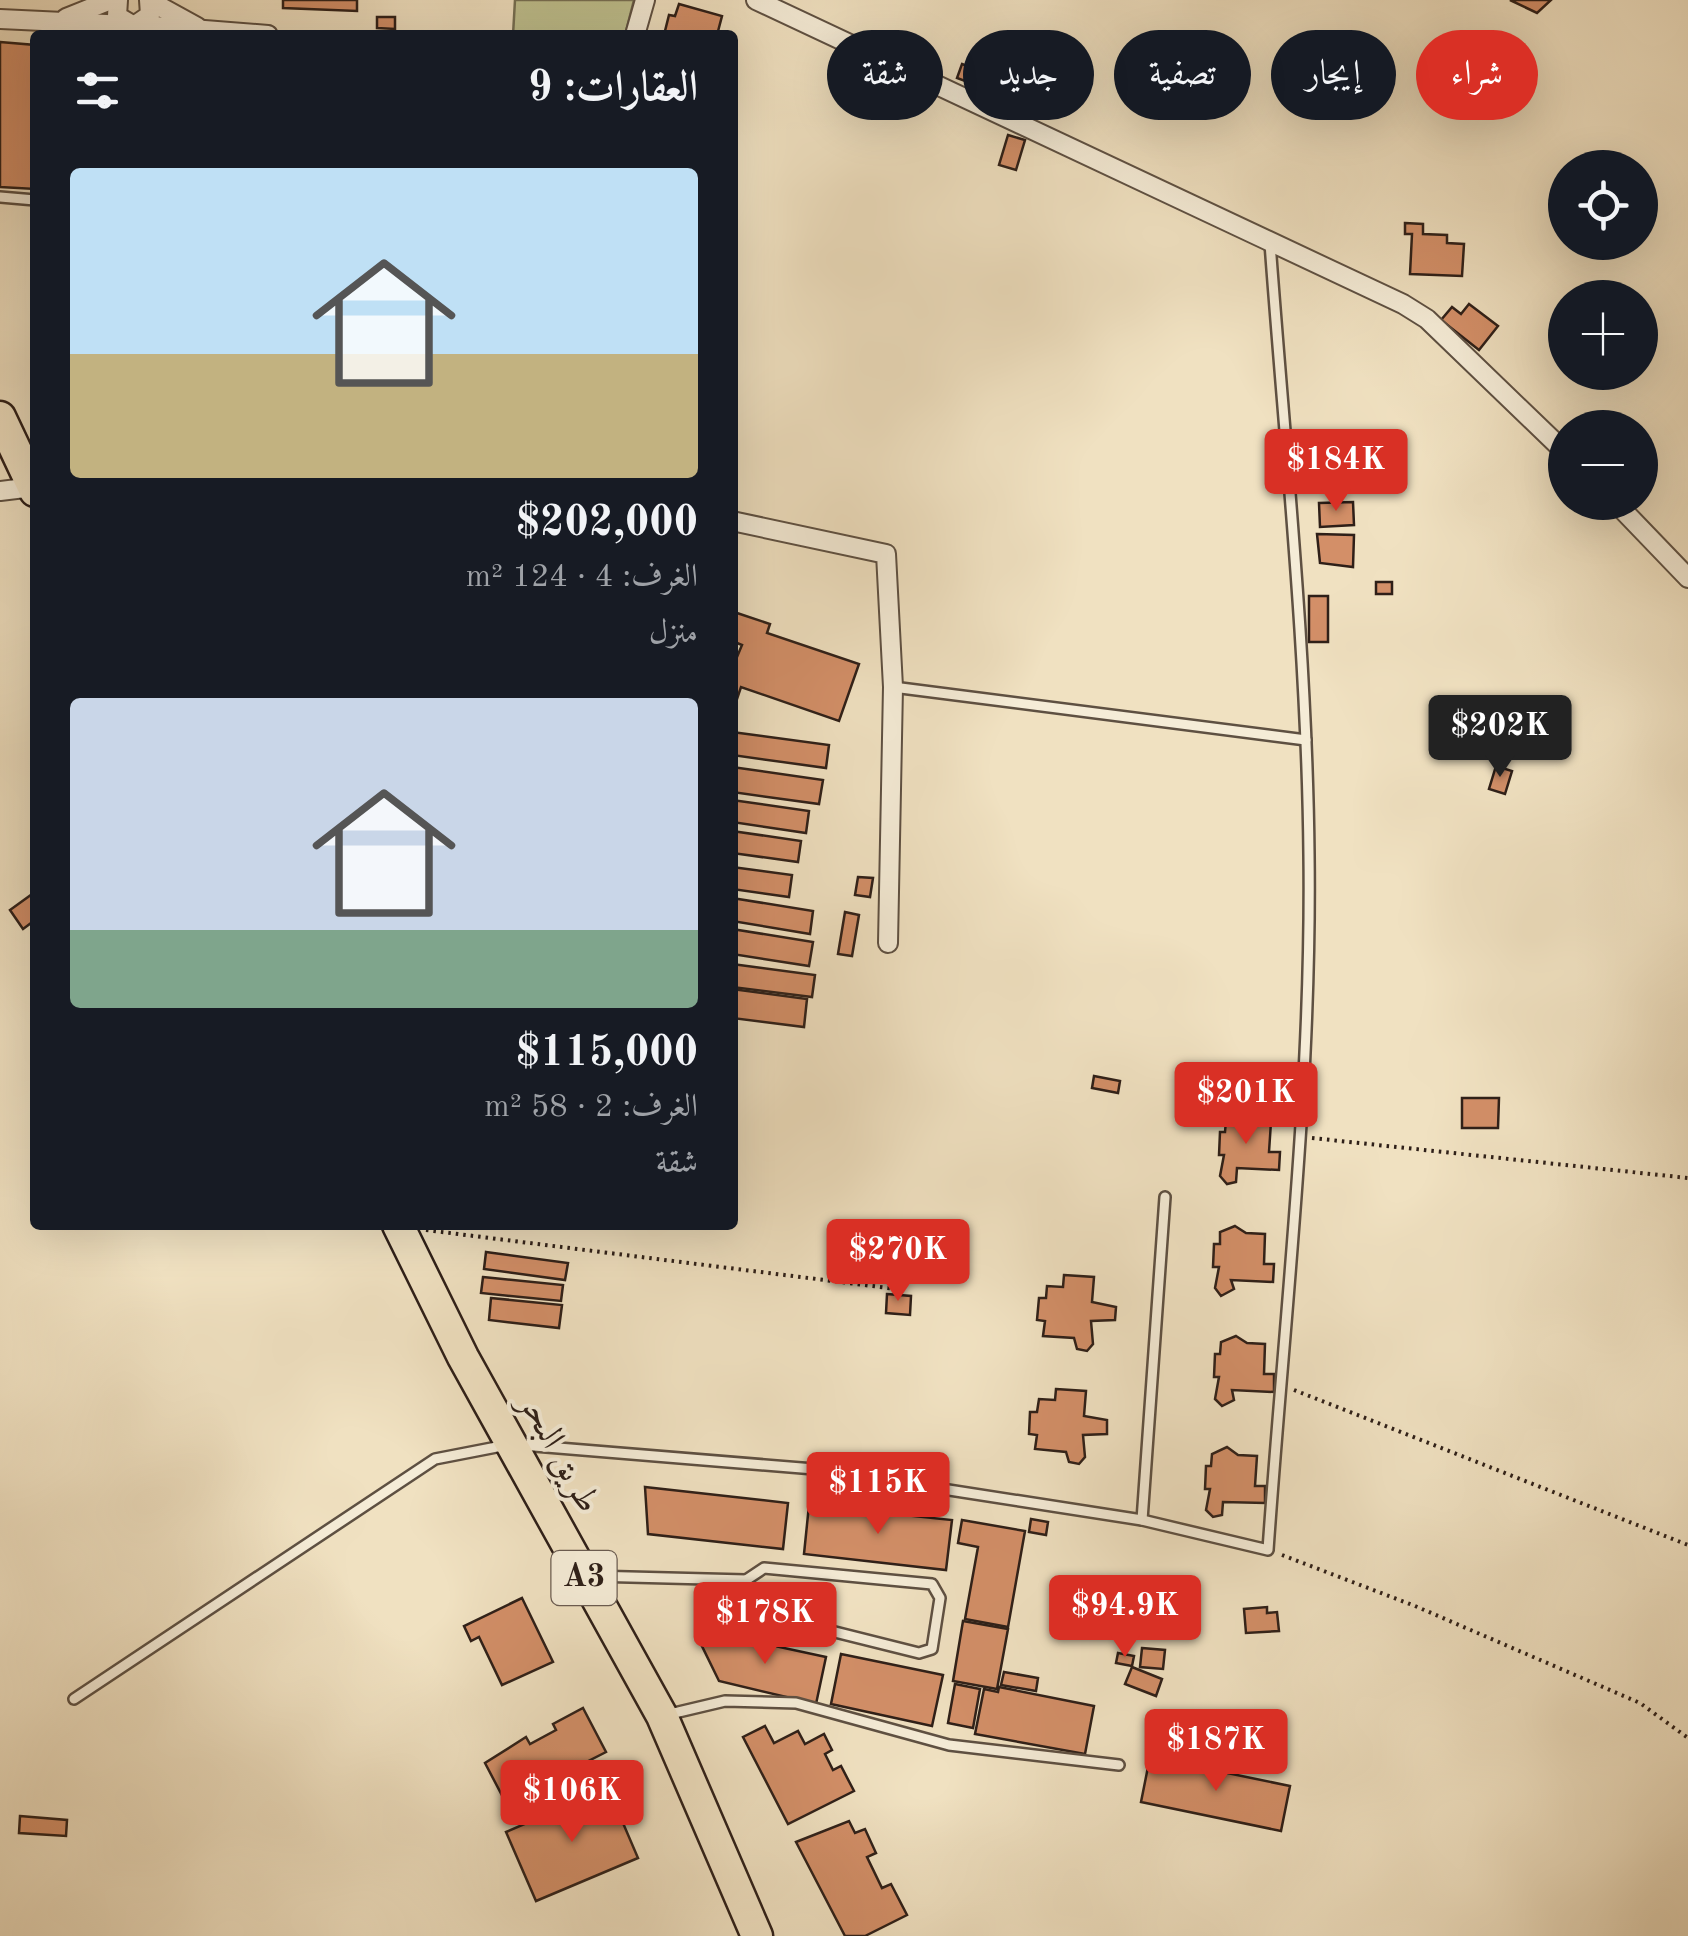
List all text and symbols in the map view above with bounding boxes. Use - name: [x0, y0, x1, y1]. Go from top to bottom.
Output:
- chip: شقة: [827, 30, 943, 120]
- chip: جديد: [963, 30, 1094, 120]
- chip: تصفية: [1114, 30, 1251, 120]
- chip: إيجار: [1271, 30, 1396, 120]
- chip: شراء: [1416, 30, 1538, 120]
- icon: filters: [70, 63, 125, 118]
- text: العقارات: 9: [528, 68, 698, 110]
- map controls: [1548, 150, 1658, 520]
- button: locate: [1548, 150, 1658, 260]
- icon: home: [294, 233, 474, 413]
- button: +: [1548, 280, 1658, 390]
- button: −: [1548, 410, 1658, 520]
- pin: $184K: [1266, 429, 1406, 514]
- text: $184K: [1287, 445, 1385, 477]
- text: $202,000: [516, 503, 698, 545]
- text: الغرف: 4 · 124 m²: [466, 562, 698, 594]
- text: منزل: [649, 618, 698, 650]
- pin: $202K: [1430, 695, 1570, 780]
- text: $202K: [1451, 711, 1549, 743]
- icon: home: [294, 763, 474, 943]
- text: $115,000: [516, 1033, 698, 1075]
- pin: $201K: [1176, 1062, 1316, 1147]
- text: $201K: [1197, 1078, 1295, 1110]
- text: الغرف: 2 · 58 m²: [484, 1092, 698, 1124]
- text: شقة: [656, 1148, 698, 1180]
- pin: $270K: [828, 1219, 968, 1304]
- text: $270K: [849, 1235, 947, 1267]
- street label: طريق البحر: [509, 1386, 606, 1520]
- pin: $115K: [808, 1452, 948, 1537]
- text: $115K: [829, 1468, 927, 1500]
- road number: A3: [552, 1551, 616, 1605]
- pin: $94.9K: [1044, 1575, 1206, 1660]
- pin: $178K: [695, 1582, 835, 1667]
- text: $94.9K: [1071, 1591, 1179, 1623]
- text: $178K: [716, 1598, 814, 1630]
- pin: $187K: [1146, 1709, 1286, 1794]
- text: $187K: [1167, 1725, 1265, 1757]
- pin: $106K: [502, 1760, 642, 1845]
- text: $106K: [523, 1776, 621, 1808]

